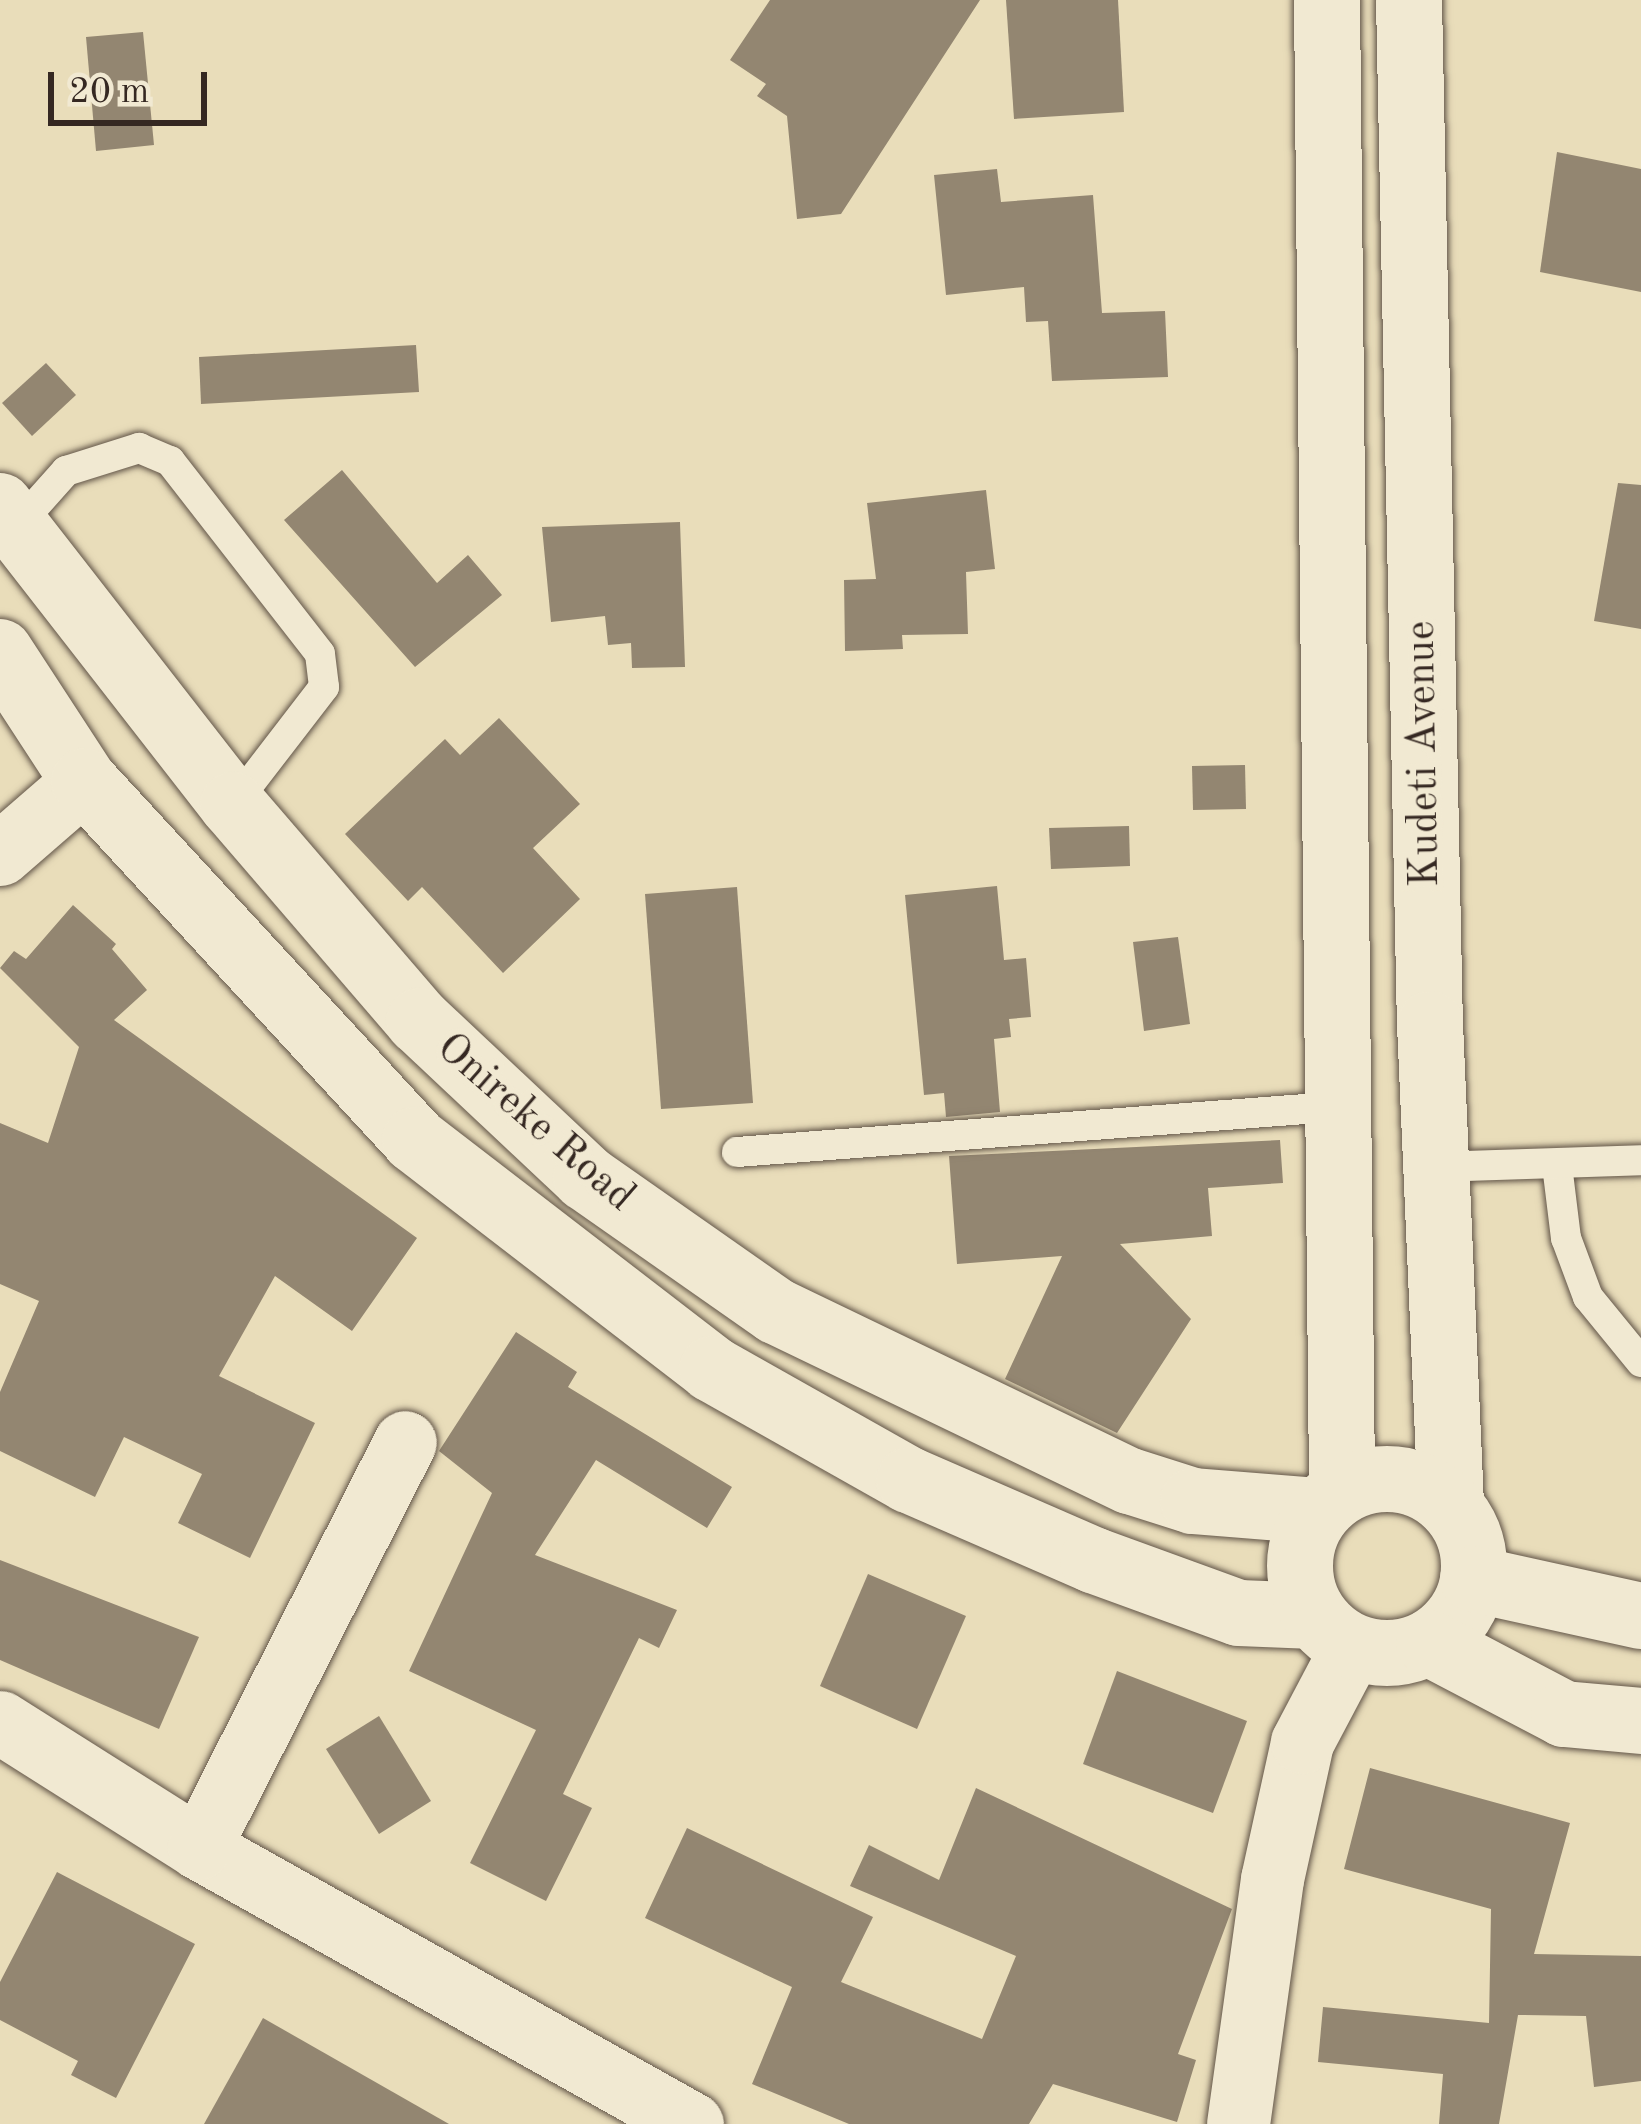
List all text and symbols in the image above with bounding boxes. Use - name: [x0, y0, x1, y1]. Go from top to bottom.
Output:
- scale bar: [54, 48, 213, 122]
- text: 20 m: [69, 75, 149, 111]
- street label: Kudeti Avenue: [1396, 620, 1452, 888]
- street label: Onireke Road: [425, 1023, 645, 1223]

